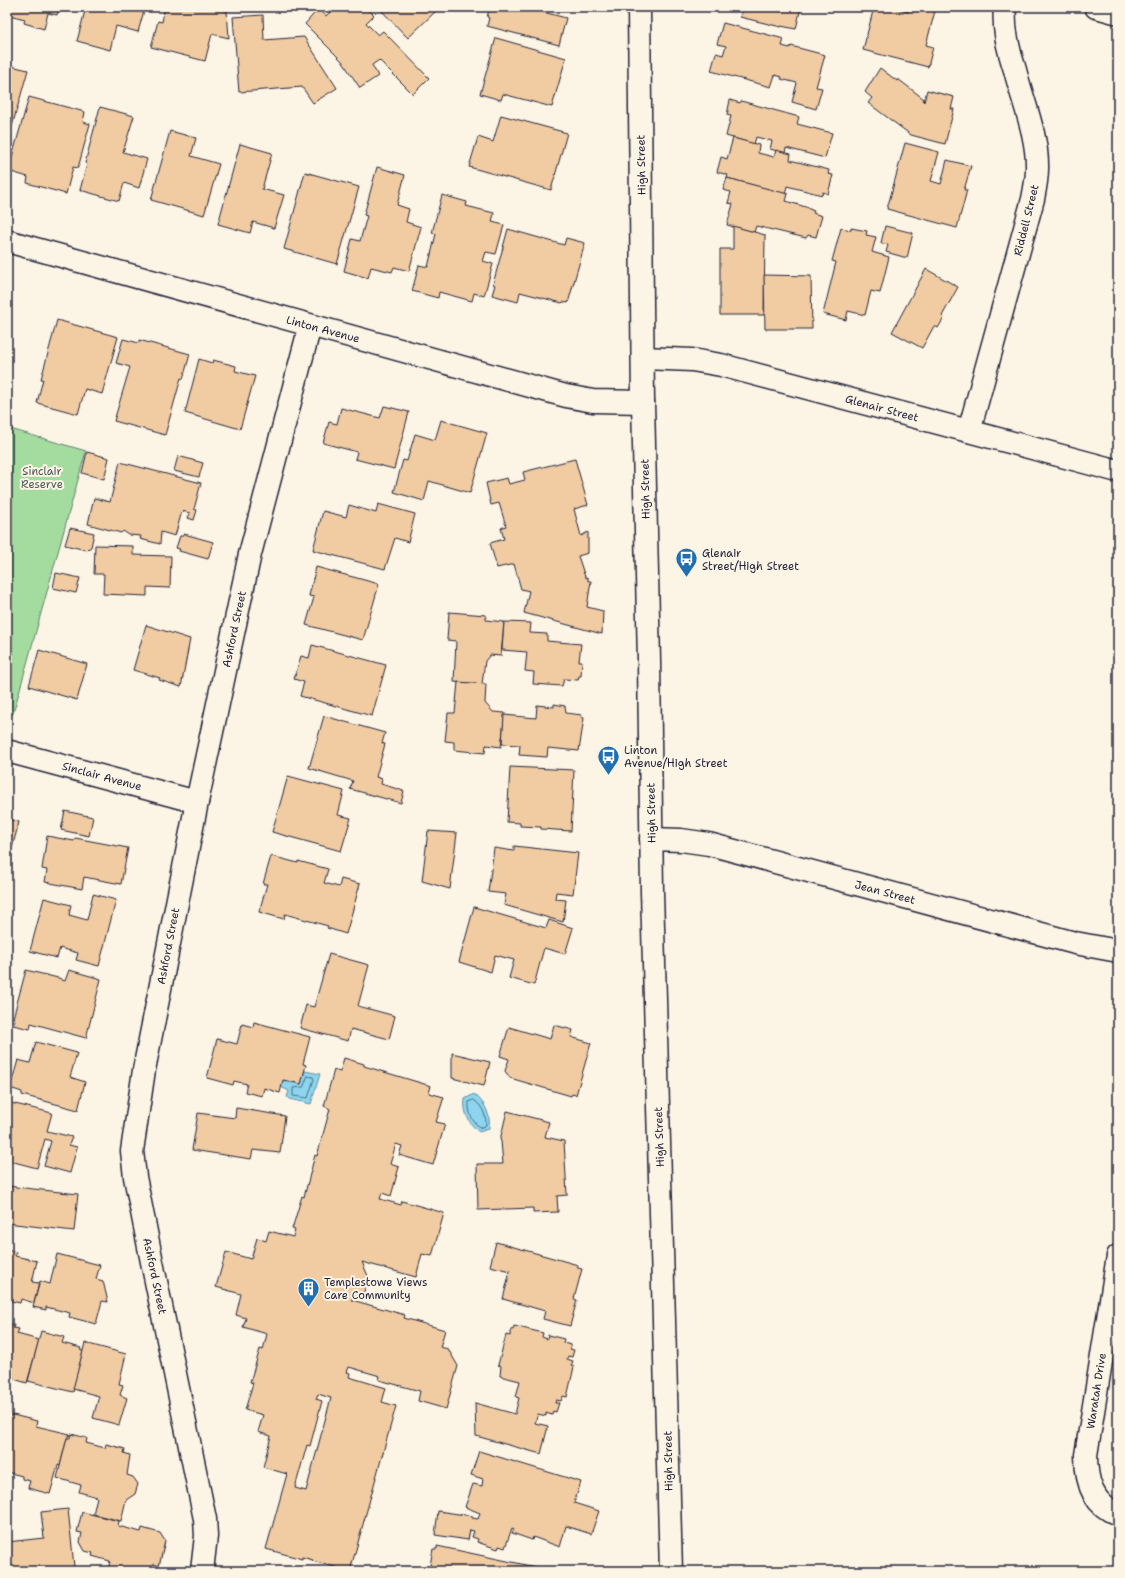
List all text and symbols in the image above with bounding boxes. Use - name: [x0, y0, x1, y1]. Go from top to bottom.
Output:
- street label: High Street: [633, 134, 650, 195]
- street label: Riddell Street: [1010, 183, 1043, 257]
- street label: Linton Avenue: [284, 312, 361, 347]
- street label: Glenair Street: [844, 391, 920, 426]
- street label: High Street: [637, 458, 654, 519]
- park label: Sinclair Reserve: [21, 464, 63, 492]
- bus stop icon: Glenair Street/High Street: [673, 546, 699, 579]
- place label: Glenair Street/High Street: [702, 546, 799, 574]
- street label: Ashford Street: [219, 589, 250, 669]
- bus stop icon: Linton Avenue/High Street: [596, 743, 622, 776]
- place label: Linton Avenue/High Street: [624, 743, 728, 771]
- street label: Sinclair Avenue: [60, 759, 143, 794]
- street label: High Street: [643, 782, 660, 843]
- street label: Jean Street: [853, 877, 917, 908]
- street label: Ashford Street: [154, 906, 183, 986]
- street label: High Street: [651, 1106, 668, 1168]
- street label: Ashford Street: [139, 1236, 170, 1316]
- building icon: Templestowe Views Care Community: [295, 1275, 321, 1308]
- place label: Templestowe Views Care Community: [324, 1275, 427, 1303]
- street label: Waratah Drive: [1083, 1352, 1110, 1430]
- street label: High Street: [660, 1430, 677, 1491]

